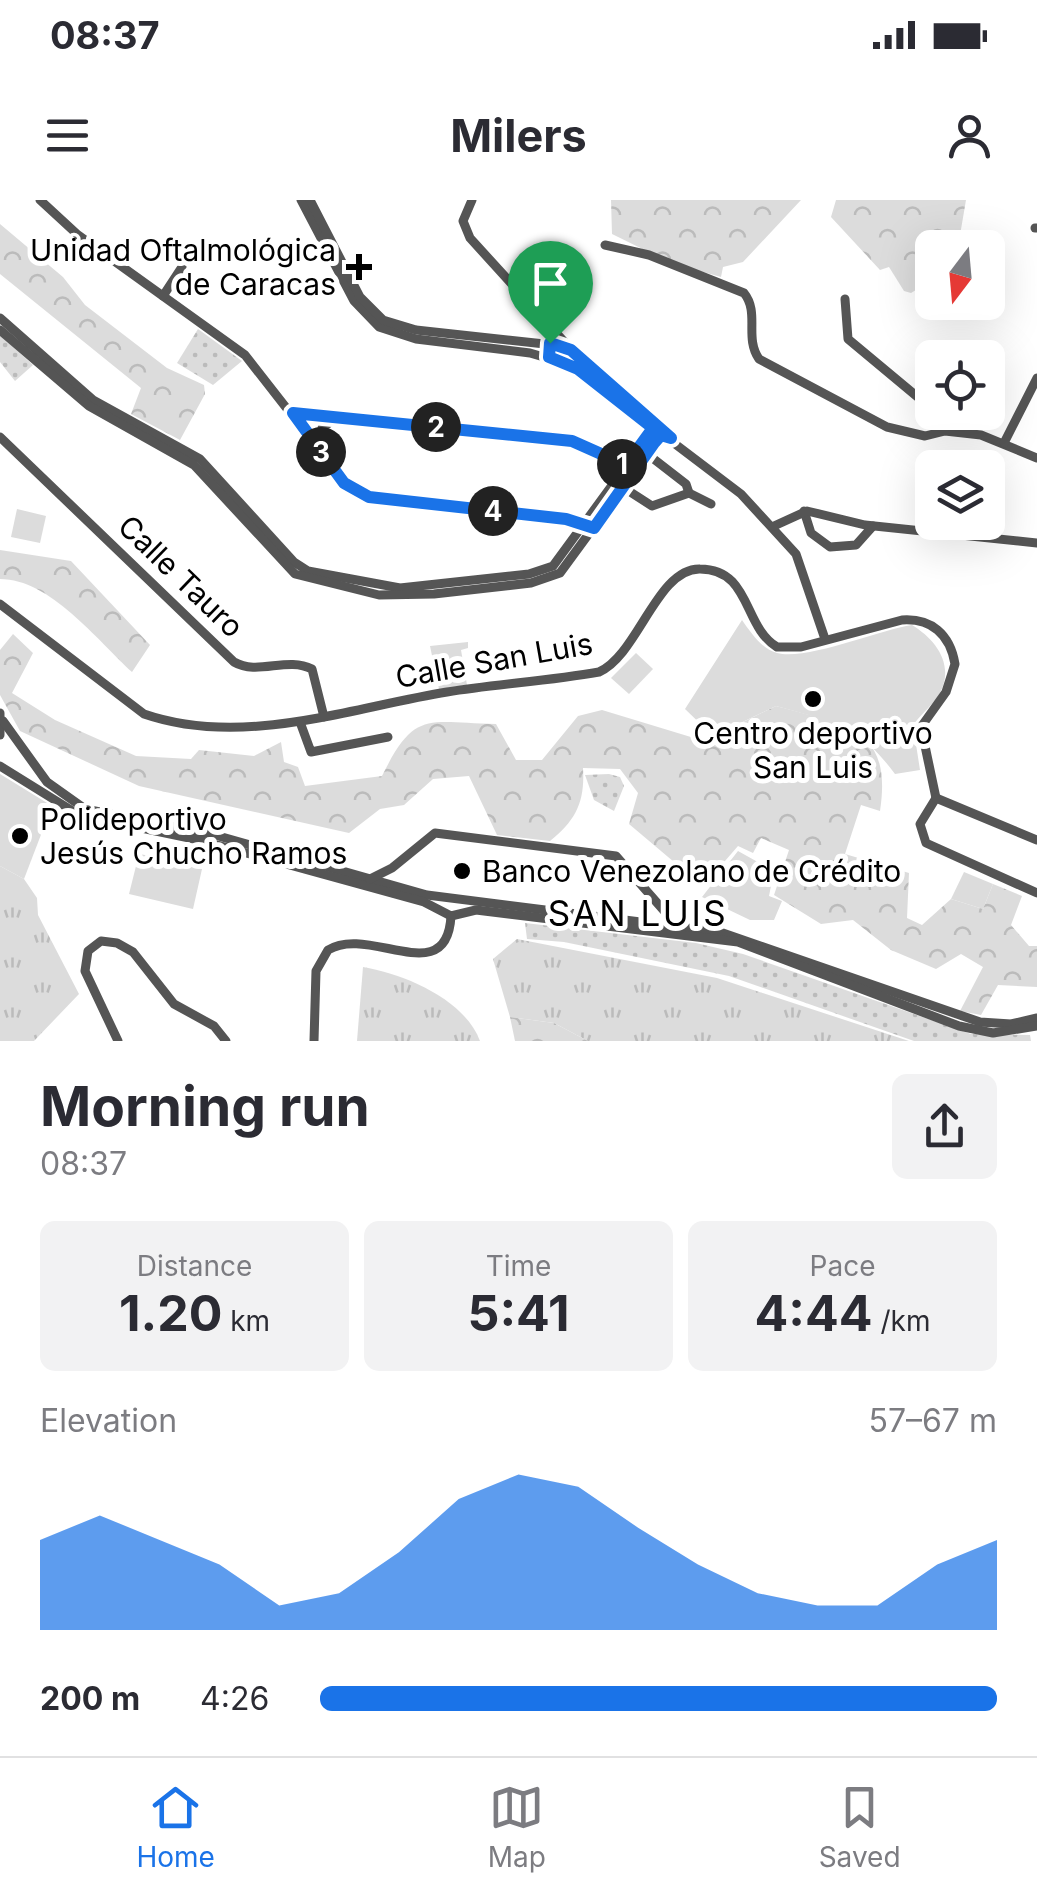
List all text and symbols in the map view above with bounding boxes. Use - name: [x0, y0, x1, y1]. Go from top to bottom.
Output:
- text: 08:37: [50, 12, 160, 58]
- icon: menu: [40, 108, 95, 163]
- text: Milers: [450, 108, 587, 163]
- icon: person: [942, 108, 997, 163]
- north arrow: [915, 230, 1005, 320]
- map controls: [915, 230, 1005, 540]
- place label: Unidad Oftalmológica de Caracas: [30, 232, 336, 302]
- pin: [508, 241, 593, 344]
- marker: Unidad Oftalmológica de Caracas: [346, 254, 372, 280]
- icon: arrive: [523, 256, 578, 311]
- button: locate: [915, 340, 1005, 430]
- pin: 2: [411, 402, 461, 452]
- text: 2: [427, 410, 445, 444]
- pin: 3: [296, 427, 346, 477]
- text: 3: [312, 435, 330, 469]
- pin: 1: [597, 439, 647, 489]
- text: 1: [616, 447, 628, 481]
- button: layers: [915, 450, 1005, 540]
- pin: 4: [468, 486, 518, 536]
- text: 4: [484, 494, 502, 528]
- street label: Calle Tauro: [111, 508, 251, 644]
- street label: Calle San Luis: [393, 625, 595, 695]
- marker: Centro deportivo San Luis: [802, 688, 824, 710]
- place label: Centro deportivo San Luis: [693, 715, 933, 785]
- place label: Polideportivo Jesús Chucho Ramos: [40, 801, 347, 871]
- marker: Polideportivo Jesús Chucho Ramos: [9, 825, 31, 847]
- place label: Banco Venezolano de Crédito: [482, 853, 901, 889]
- marker: Banco Venezolano de Crédito: [451, 860, 473, 882]
- district label: SAN LUIS: [548, 892, 728, 934]
- text: Morning run: [40, 1073, 370, 1139]
- button: share: [892, 1074, 997, 1179]
- text: 08:37: [40, 1144, 127, 1183]
- text: Distance: [137, 1249, 252, 1283]
- text: Time: [486, 1249, 551, 1283]
- text: Pace: [810, 1249, 875, 1283]
- text: 1.20: [119, 1283, 222, 1343]
- text: 5:41: [467, 1283, 570, 1343]
- text: 4:44: [755, 1283, 873, 1343]
- text: km: [222, 1304, 270, 1338]
- text: /km: [873, 1304, 931, 1338]
- text: Elevation: [40, 1401, 177, 1440]
- text: 57–67 m: [868, 1401, 997, 1440]
- text: 200 m: [40, 1679, 140, 1718]
- text: 4:26: [200, 1679, 269, 1718]
- tab: Home: [136, 1780, 215, 1874]
- tab: Map: [488, 1780, 546, 1874]
- tab: Saved: [819, 1780, 901, 1874]

